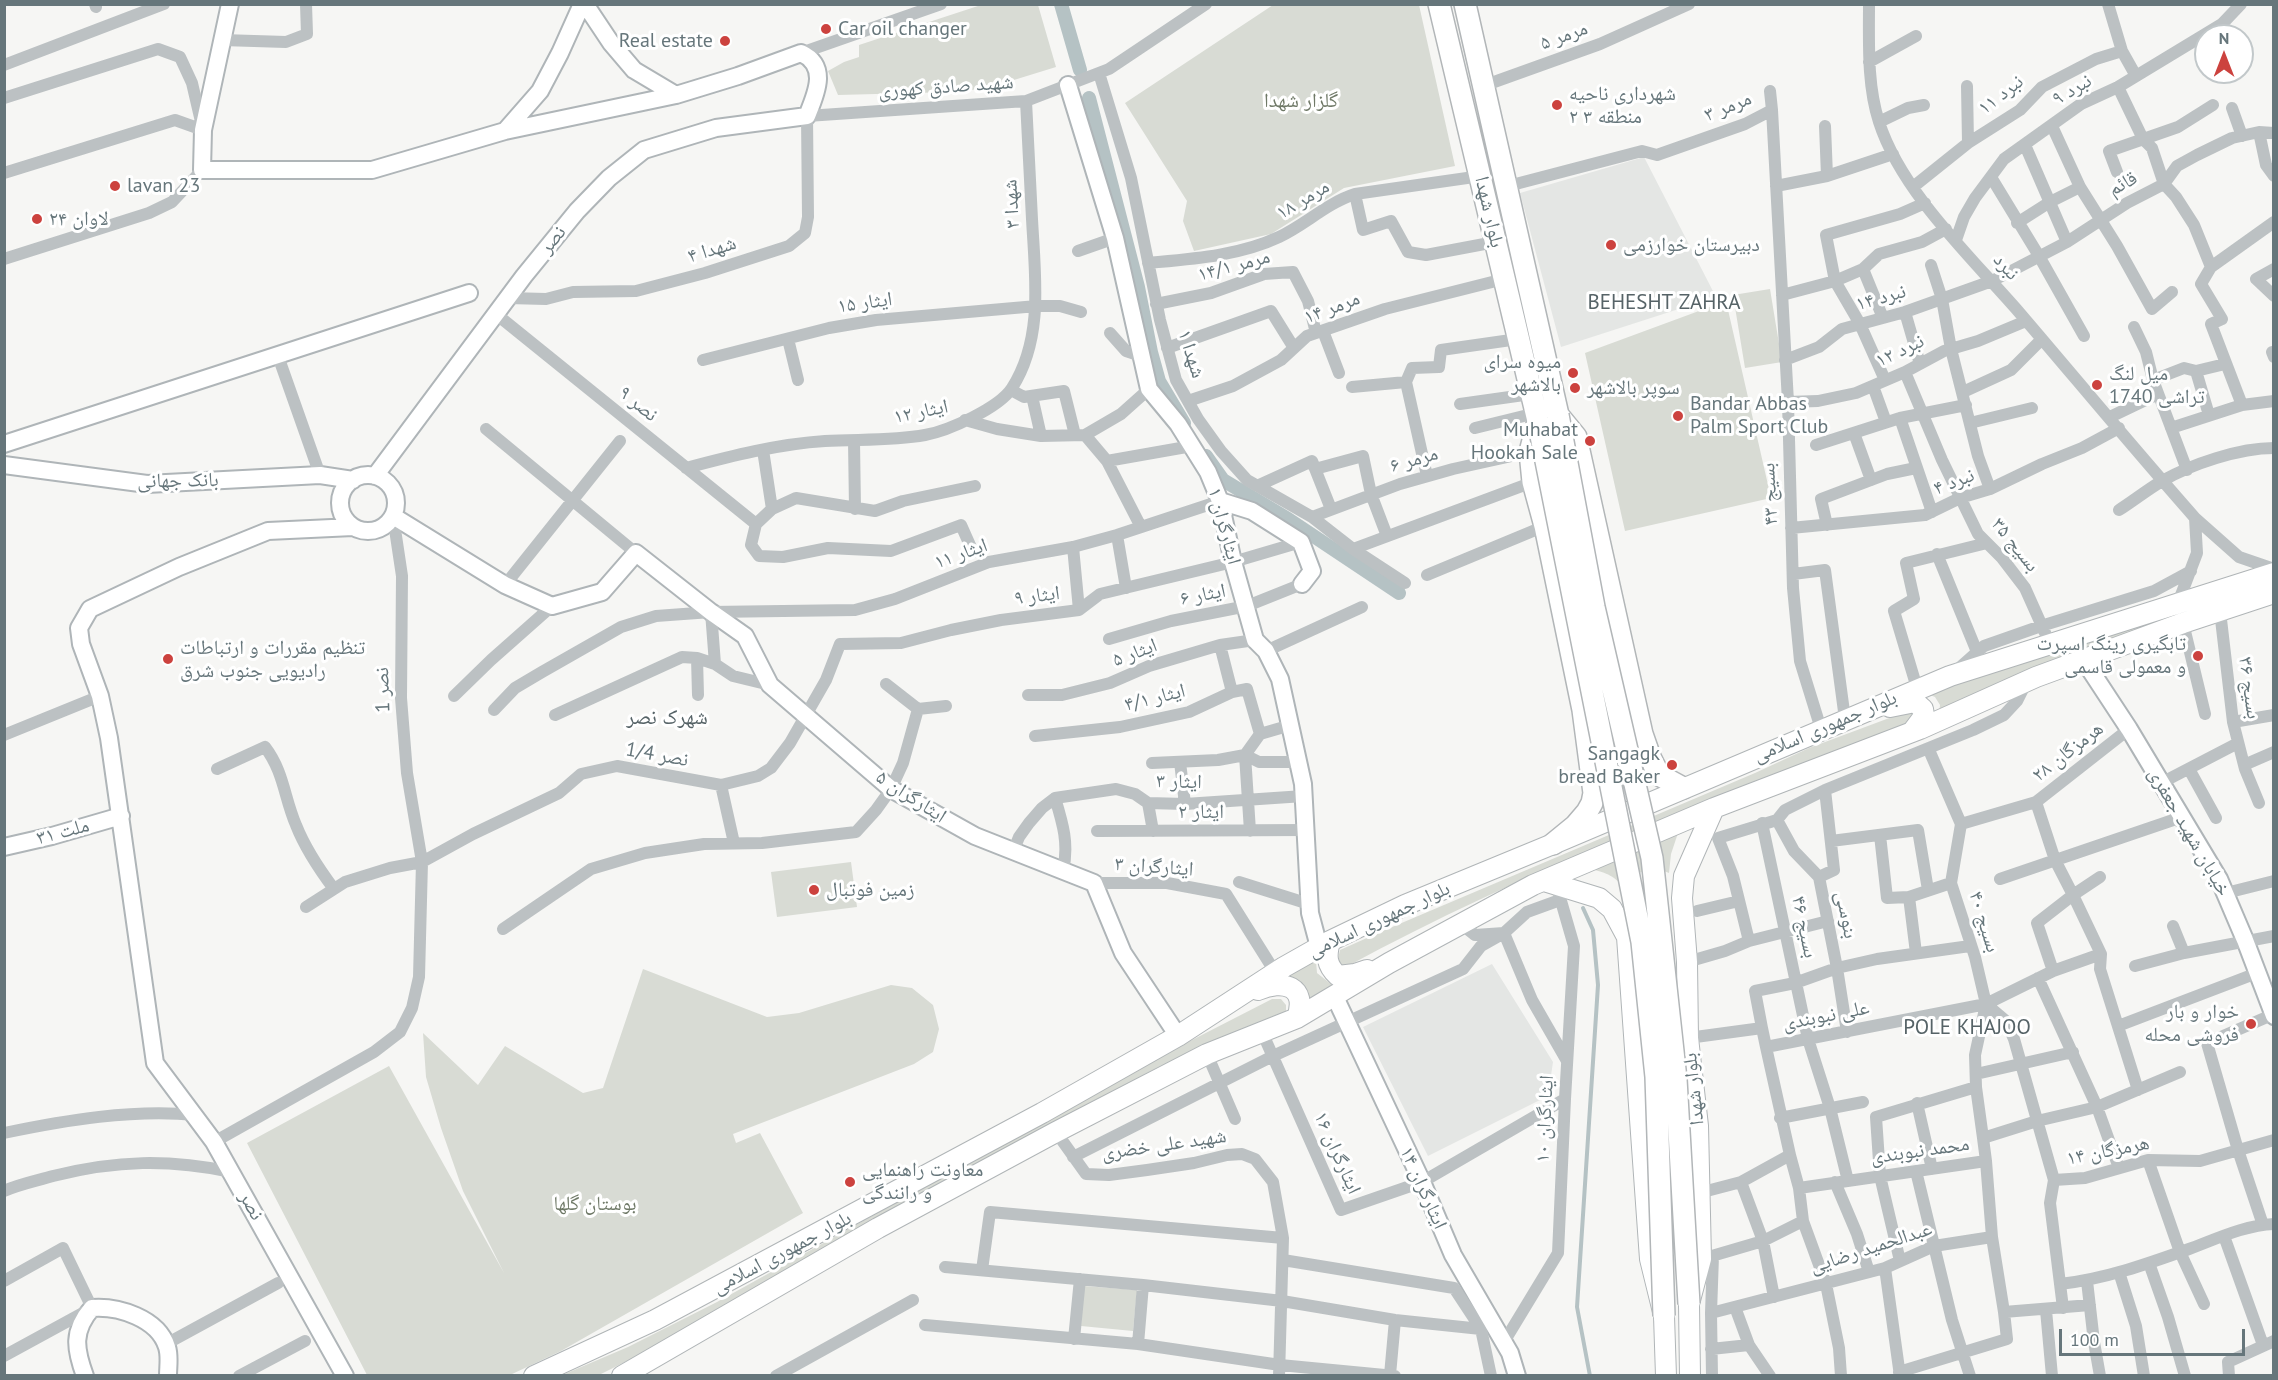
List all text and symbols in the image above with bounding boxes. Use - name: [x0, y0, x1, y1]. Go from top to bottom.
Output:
- street label: مرمر ۵: [1537, 16, 1591, 56]
- place label: Car oil changer: [838, 17, 967, 41]
- marker: Car oil changer: [819, 22, 833, 36]
- north arrow: [2194, 24, 2254, 84]
- text: N: [2219, 28, 2229, 48]
- place label: Real estate: [619, 29, 713, 53]
- marker: Real estate: [718, 34, 732, 48]
- street label: نبرد ۹: [2048, 69, 2096, 111]
- street label: شهید صادق کهوری: [878, 70, 1014, 104]
- street label: نبرد ۱۱: [1974, 70, 2028, 120]
- place label: شهرداری ناحیه ۲ منطقه ۳: [1569, 82, 1676, 129]
- street label: مرمر ۳: [1701, 87, 1755, 127]
- park label: گلزار شهدا: [1264, 89, 1338, 113]
- marker: شهرداری ناحیه ۲ منطقه ۳: [1550, 98, 1564, 112]
- street label: قائم: [2104, 166, 2142, 202]
- place label: lavan 23: [127, 174, 200, 198]
- street label: بلوار شهدا: [1469, 174, 1509, 250]
- street label: مرمر ۱۸: [1272, 175, 1334, 225]
- marker: lavan 23: [108, 179, 122, 193]
- street label: شهدا ۳: [999, 179, 1025, 229]
- place label: لاوان ۲۴: [49, 207, 108, 231]
- marker: لاوان ۲۴: [30, 212, 44, 226]
- street label: نصر: [535, 221, 571, 259]
- street label: شهدا ۴: [685, 231, 739, 269]
- place label: دبیرستان خوارزمی: [1623, 233, 1760, 257]
- marker: دبیرستان خوارزمی: [1604, 238, 1618, 252]
- street label: مرمر ۱۴/۱: [1195, 245, 1273, 287]
- street label: نبرد: [1988, 249, 2024, 285]
- street label: نبرد ۱۴: [1853, 279, 1909, 317]
- street label: مرمر ۱۴: [1301, 286, 1363, 330]
- street label: ایثار ۱۵: [836, 287, 894, 319]
- district label: BEHESHT ZAHRA: [1578, 290, 1750, 316]
- street label: شهدا ۱: [1172, 327, 1210, 381]
- street label: نبرد ۱۲: [1872, 329, 1928, 373]
- place label: میوه سرای بالاشهر: [1483, 350, 1561, 397]
- place label: میل لنگ تراشی 1740: [2109, 362, 2205, 409]
- marker: میوه سرای بالاشهر: [1566, 366, 1580, 380]
- place label: سوپر بالاشهر: [1587, 376, 1680, 400]
- marker: میل لنگ تراشی 1740: [2090, 378, 2104, 392]
- street label: نصر ۹: [614, 381, 662, 427]
- marker: سوپر بالاشهر: [1568, 381, 1582, 395]
- place label: Bandar Abbas Palm Sport Club: [1690, 392, 1828, 439]
- street label: ایثار ۱۲: [892, 395, 950, 429]
- marker: Bandar Abbas Palm Sport Club: [1671, 409, 1685, 423]
- place label: Muhabat Hookah Sale: [1471, 418, 1578, 465]
- marker: Muhabat Hookah Sale: [1583, 434, 1597, 448]
- street label: مرمر ۶: [1387, 442, 1441, 478]
- street label: بسیج ۴۳: [1756, 462, 1784, 526]
- street label: نبرد ۴: [1930, 463, 1978, 501]
- street label: بانک جهانی: [137, 468, 219, 494]
- street label: ایثارگران ۱: [1202, 485, 1246, 567]
- street label: بسیج ۳۵: [1986, 513, 2044, 577]
- street label: ایثار ۱۱: [931, 533, 991, 575]
- street label: ایثار ۶: [1178, 579, 1228, 611]
- street label: ایثار ۹: [1013, 581, 1061, 611]
- place label: تابگیری رینگ اسپرت و معمولی قاسمی: [2037, 632, 2186, 679]
- street label: ایثار ۵: [1109, 634, 1161, 672]
- place label: تنظیم مقررات و ارتباطات رادیویی جنوب شرق: [180, 636, 365, 683]
- marker: تابگیری رینگ اسپرت و معمولی قاسمی: [2191, 649, 2205, 663]
- marker: تنظیم مقررات و ارتباطات رادیویی جنوب شرق: [161, 652, 175, 666]
- street label: بسیج ۳۶: [2233, 655, 2265, 721]
- street label: نصر 1: [370, 667, 396, 713]
- street label: ایثار ۴/۱: [1122, 679, 1188, 717]
- street label: بلوار جمهوری اسلامی: [1749, 686, 1901, 768]
- district label: شهرک نصر: [626, 705, 708, 731]
- street label: هرمزگان ۲۸: [2028, 717, 2108, 787]
- street label: نصر 1/4: [624, 738, 690, 772]
- place label: Sangagk bread Baker: [1558, 742, 1660, 789]
- marker: Sangagk bread Baker: [1665, 758, 1679, 772]
- street label: خیابان شهید جعفری: [2142, 763, 2236, 901]
- street label: ایثارگران ۵: [871, 765, 951, 829]
- street label: ایثار ۳: [1156, 770, 1202, 794]
- street label: ایثار ۲: [1178, 800, 1224, 824]
- street label: ملت ۳۱: [34, 813, 92, 851]
- street label: ایثارگران ۳: [1114, 852, 1194, 882]
- street label: بلوار جمهوری اسلامی: [1304, 877, 1454, 963]
- place label: زمین فوتبال: [826, 878, 914, 902]
- marker: زمین فوتبال: [807, 883, 821, 897]
- street label: بنوسی: [1830, 889, 1862, 941]
- street label: بسیج ۴۰: [1963, 889, 2005, 955]
- street label: بسیج ۴۶: [1786, 894, 1822, 960]
- street label: علی نبوبندی: [1781, 996, 1871, 1036]
- place label: خوار و بار فروشی محله: [2145, 1000, 2239, 1047]
- district label: POLE KHAJOO: [1895, 1015, 2039, 1041]
- marker: خوار و بار فروشی محله: [2244, 1017, 2258, 1031]
- street label: بلوار شهدا: [1678, 1052, 1710, 1126]
- street label: ایثارگران ۱۰: [1531, 1075, 1559, 1163]
- street label: ایثارگران ۱۶: [1308, 1108, 1366, 1198]
- street label: شهید علی خضری: [1100, 1124, 1228, 1166]
- street label: هرمزگان ۱۴: [2065, 1131, 2151, 1171]
- street label: محمد نبوبندی: [1869, 1132, 1971, 1170]
- street label: ایثارگران ۱۴: [1394, 1143, 1452, 1233]
- place label: معاونت راهنمایی و رانندگی: [862, 1158, 983, 1205]
- marker: معاونت راهنمایی و رانندگی: [843, 1175, 857, 1189]
- street label: نصر: [233, 1187, 269, 1225]
- park label: بوستان گلها: [553, 1192, 637, 1216]
- street label: بلوار جمهوری اسلامی: [708, 1206, 856, 1300]
- street label: عبدالحمید رضایی: [1807, 1217, 1935, 1279]
- scale bar: [2062, 1317, 2248, 1355]
- text: 100 m: [2070, 1328, 2119, 1351]

